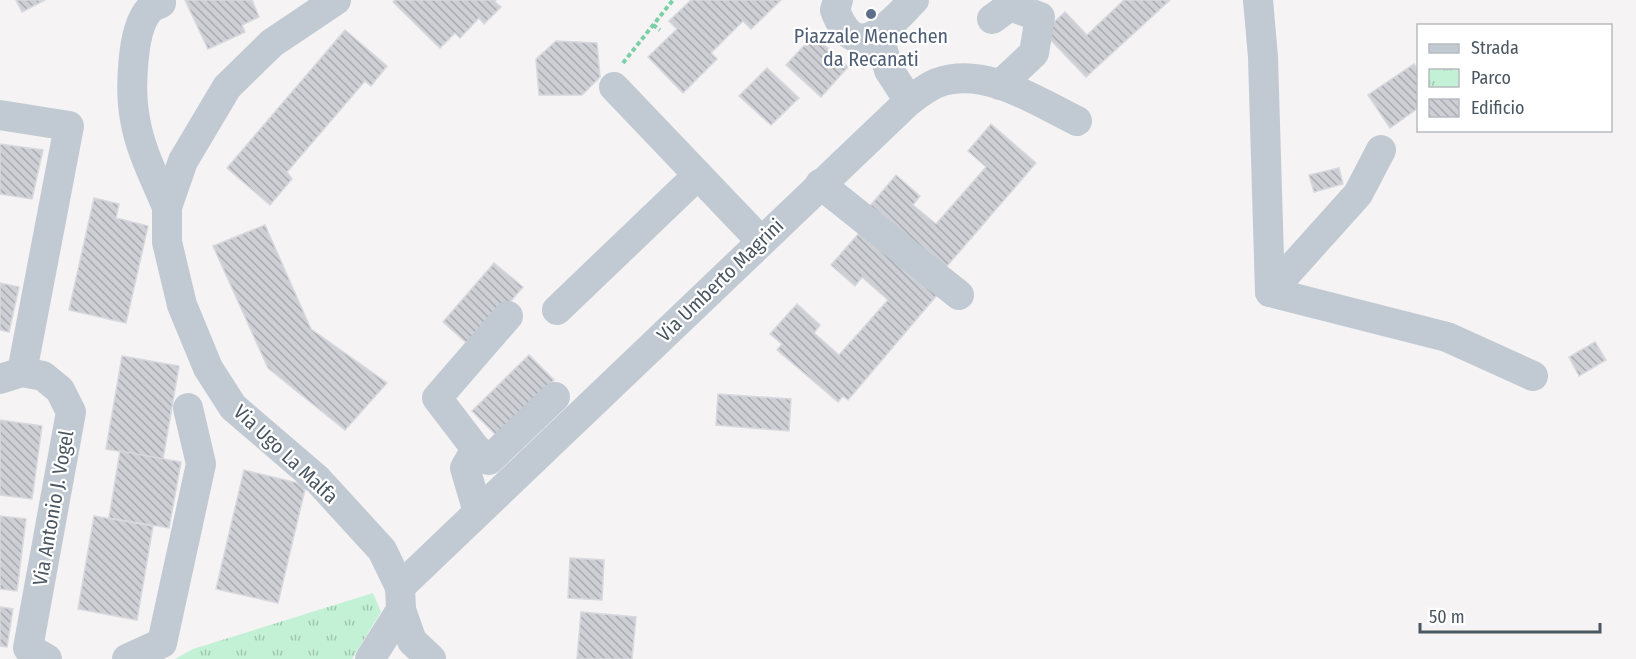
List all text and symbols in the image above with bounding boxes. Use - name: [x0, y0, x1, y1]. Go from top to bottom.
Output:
- marker: Piazzale Menechen da Recanati: [864, 7, 878, 21]
- place label: Piazzale Menechen da Recanati: [794, 24, 948, 71]
- legend: [1417, 24, 1612, 132]
- text: Strada: [1471, 37, 1519, 59]
- text: Parco: [1471, 67, 1511, 89]
- text: Edificio: [1471, 97, 1524, 119]
- street label: Via Umberto Magrini: [652, 213, 788, 347]
- street label: Via Ugo La Malfa: [229, 400, 343, 508]
- street label: Via Antonio J. Vogel: [28, 429, 78, 587]
- scale bar: [1420, 596, 1600, 634]
- text: 50 m: [1429, 606, 1465, 628]

